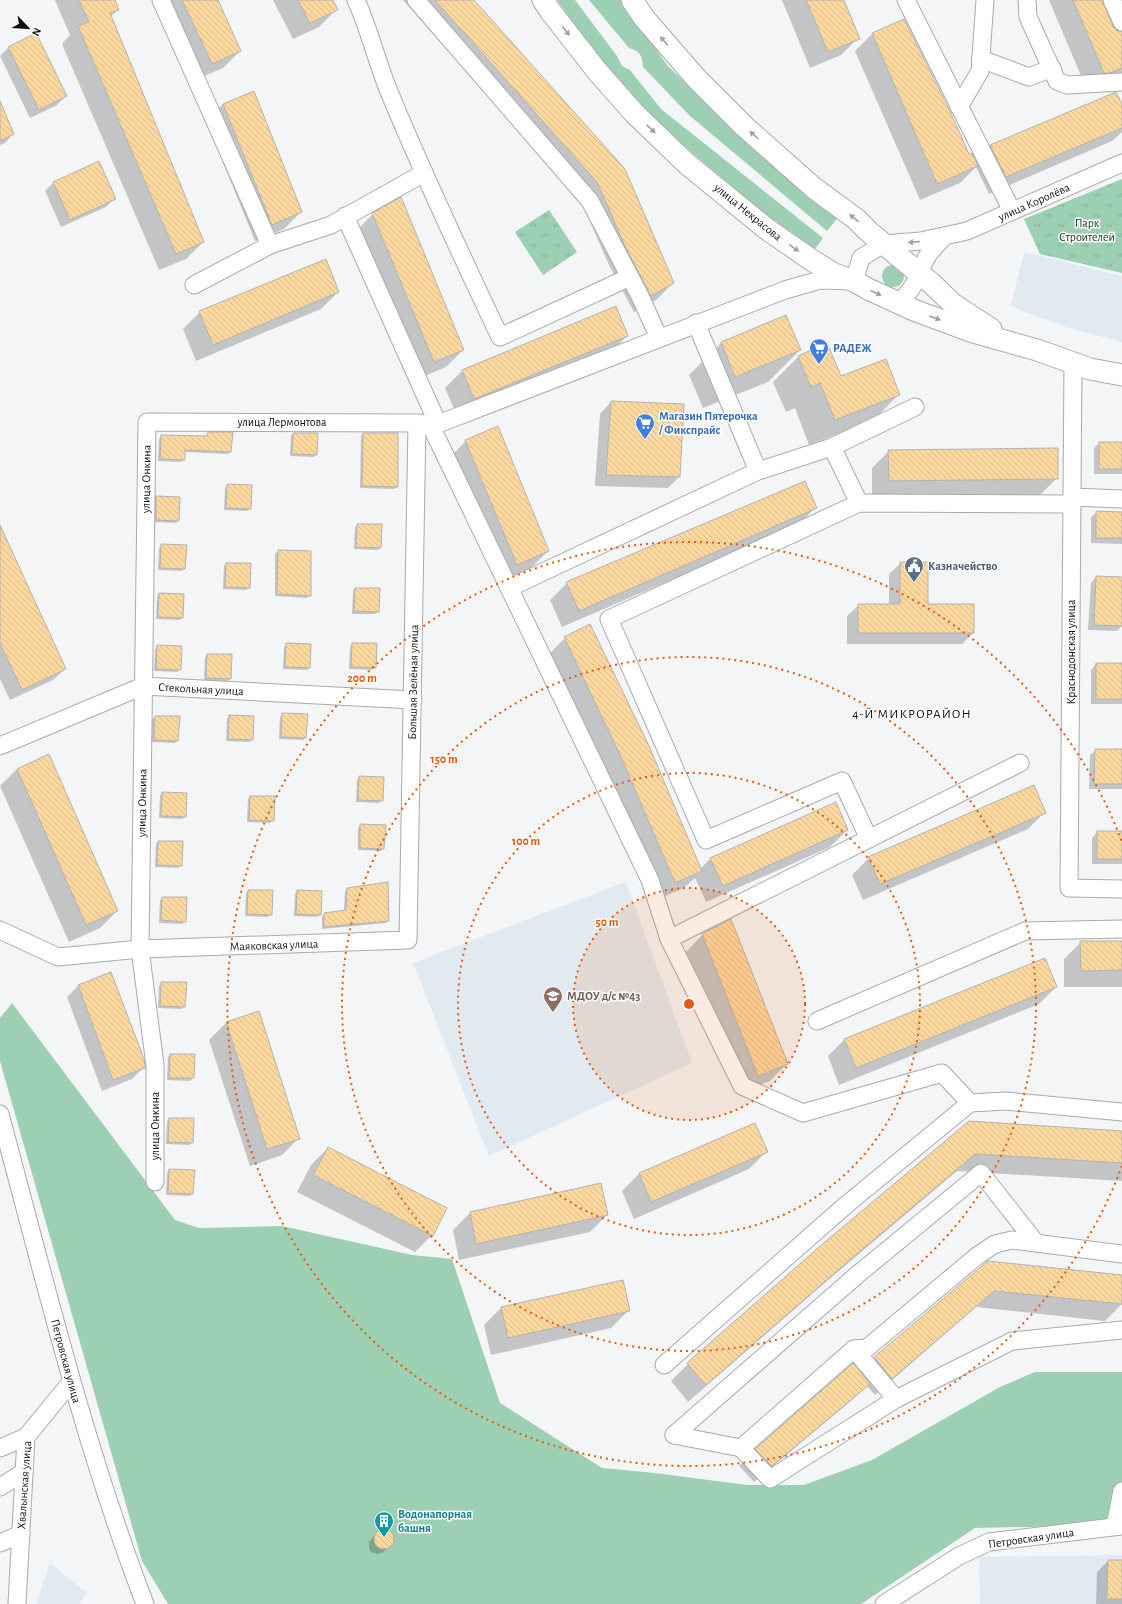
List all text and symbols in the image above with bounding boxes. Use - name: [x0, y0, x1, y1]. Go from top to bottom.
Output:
- north arrow: [8, 8, 48, 48]
- text: N: [30, 26, 43, 38]
- one-way arrow: [562, 26, 570, 37]
- one-way arrow: [660, 36, 669, 47]
- one-way arrow: [646, 125, 656, 134]
- one-way arrow: [749, 130, 760, 139]
- street label: улица Некрасова: [711, 181, 784, 244]
- street label: улица Королёва: [995, 181, 1072, 224]
- one-way arrow: [849, 213, 859, 222]
- park label: Парк Строителей: [1059, 217, 1115, 243]
- one-way arrow: [908, 238, 920, 245]
- one-way arrow: [789, 244, 799, 252]
- one-way arrow: [870, 290, 881, 296]
- one-way arrow: [929, 315, 941, 321]
- supermarket icon: РАДЕЖ: [808, 337, 830, 365]
- place label: РАДЕЖ: [833, 342, 872, 354]
- place label: Магазин Пятерочка / Фикспрайс: [658, 410, 758, 436]
- supermarket icon: Магазин Пятерочка / Фикспрайс: [634, 412, 656, 440]
- street label: улица Лермонтова: [236, 416, 327, 429]
- street label: улица Онкина: [139, 444, 154, 514]
- public building icon: Казначейство: [903, 555, 925, 583]
- place label: Казначейство: [928, 560, 998, 572]
- street label: Краснодонская улица: [1065, 599, 1078, 704]
- street label: Большая Зелёная улица: [406, 624, 421, 740]
- text: 200 m: [347, 672, 377, 684]
- street label: Стекольная улица: [158, 681, 245, 698]
- district label: 4-Й МИКРОРАЙОН: [852, 707, 972, 721]
- text: 150 m: [430, 753, 458, 765]
- street label: улица Онкина: [135, 768, 150, 838]
- text: 100 m: [512, 835, 540, 847]
- text: 50 m: [596, 916, 619, 928]
- street label: Маяковская улица: [229, 937, 319, 954]
- school or university icon: МДОУ д/с №43: [542, 985, 564, 1013]
- place label: МДОУ д/с №43: [567, 990, 640, 1002]
- centre of rings: [682, 997, 696, 1011]
- street label: улица Онкина: [149, 1091, 162, 1161]
- street label: Петровская улица: [48, 1318, 83, 1405]
- street label: Хвалынская улица: [15, 1440, 34, 1530]
- place label: Водонапорная башня: [398, 1508, 472, 1534]
- building icon: Водонапорная башня: [373, 1510, 395, 1538]
- street label: Петровская улица: [987, 1526, 1075, 1551]

